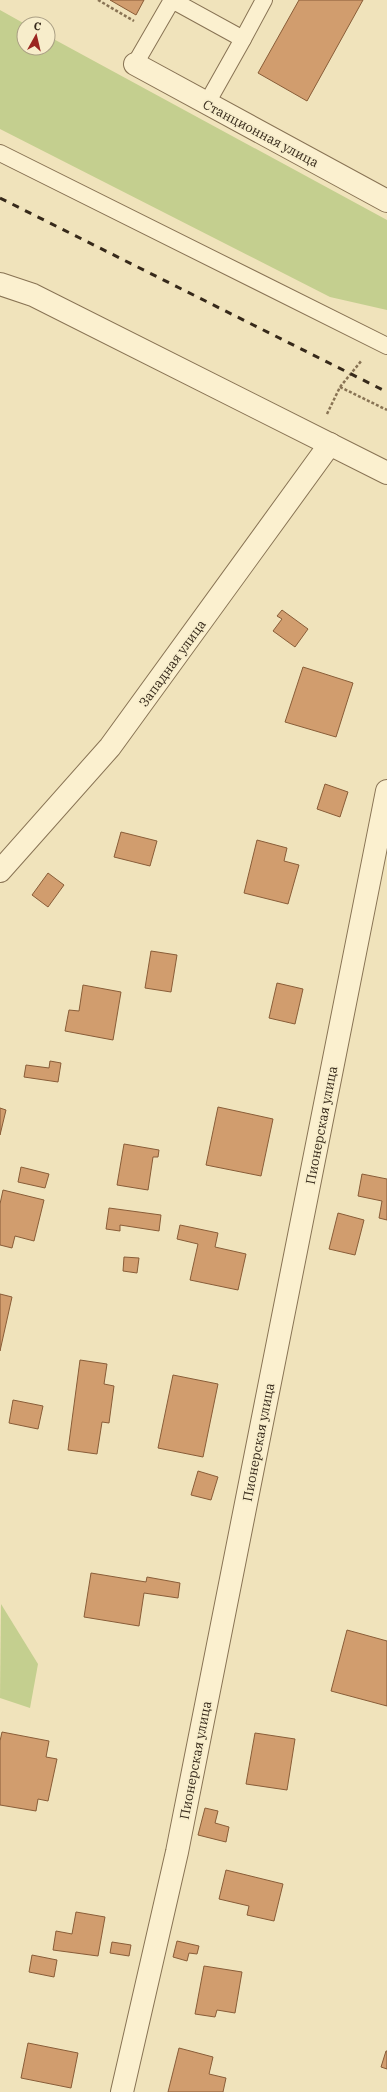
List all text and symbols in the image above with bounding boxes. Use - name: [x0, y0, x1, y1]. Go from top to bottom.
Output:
- north arrow: [16, 16, 56, 56]
- text: С: [33, 19, 42, 34]
- street label: Станционная улица: [200, 96, 322, 171]
- street label: Западная улица: [135, 616, 210, 710]
- street label: Пионерская улица: [302, 1064, 341, 1186]
- street label: Пионерская улица: [239, 1381, 278, 1503]
- street label: Пионерская улица: [176, 1699, 215, 1821]

